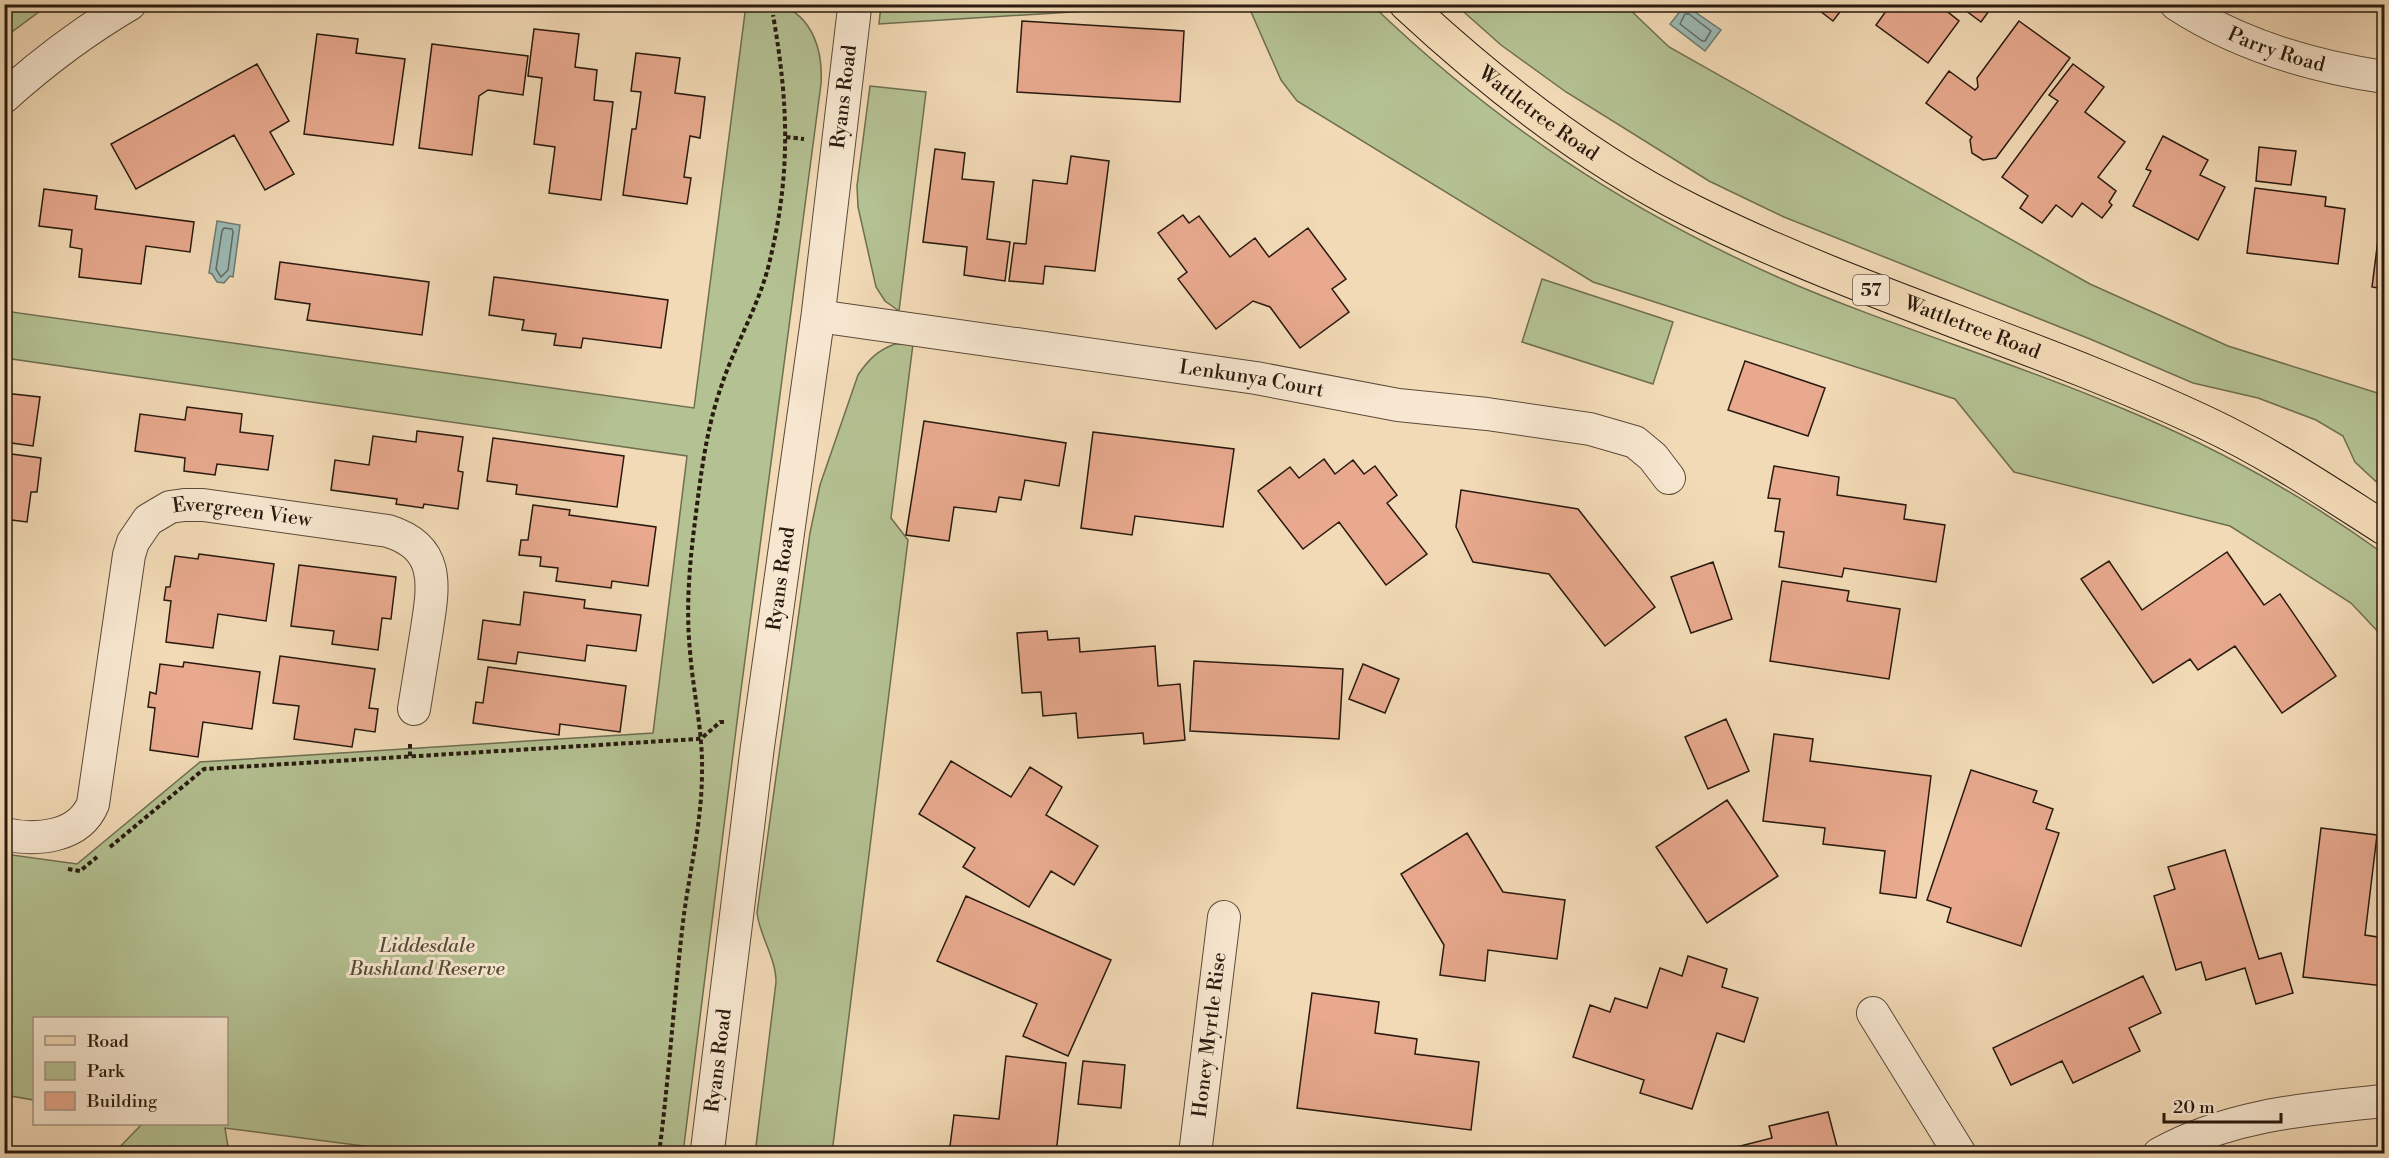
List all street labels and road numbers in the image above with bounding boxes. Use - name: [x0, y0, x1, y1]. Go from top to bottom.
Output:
- street label: Parry Road: [2224, 22, 2328, 78]
- street label: Ryans Road: [825, 43, 863, 150]
- street label: Wattletree Road: [1472, 60, 1604, 167]
- road number: 57: [1853, 275, 1889, 305]
- street label: Wattletree Road: [1900, 290, 2045, 365]
- street label: Lenkunya Court: [1178, 355, 1326, 403]
- street label: Evergreen View: [171, 492, 315, 533]
- street label: Ryans Road: [761, 525, 801, 632]
- street label: Honey Myrtle Rise: [1187, 951, 1232, 1119]
- street label: Ryans Road: [700, 1007, 737, 1114]

